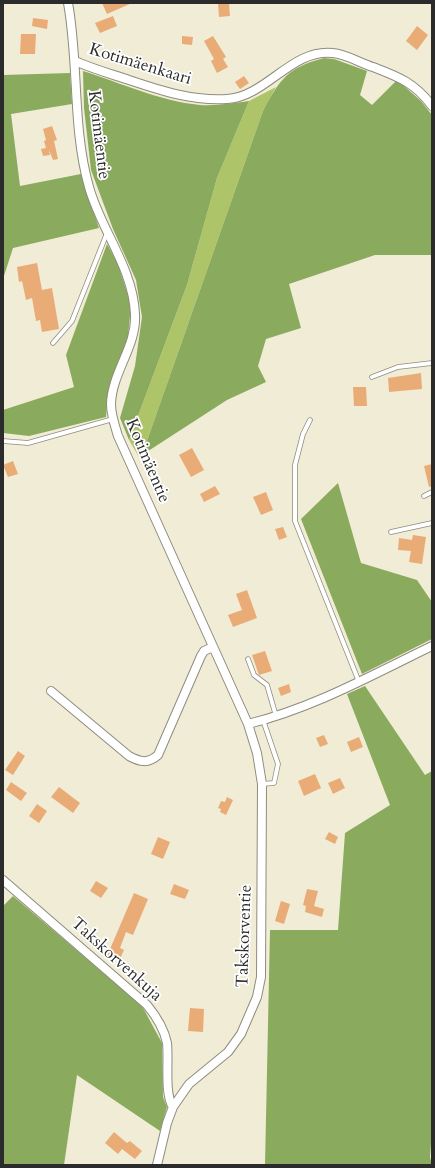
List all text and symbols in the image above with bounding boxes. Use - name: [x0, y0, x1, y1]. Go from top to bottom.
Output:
- street label: Kotimäenkaari: [86, 40, 194, 90]
- street label: Kotimäentie: [82, 90, 114, 180]
- street label: Kotimäentie: [120, 416, 174, 506]
- street label: Takskorventie: [233, 884, 257, 988]
- street label: Takskorvenkuja: [66, 914, 166, 1006]

